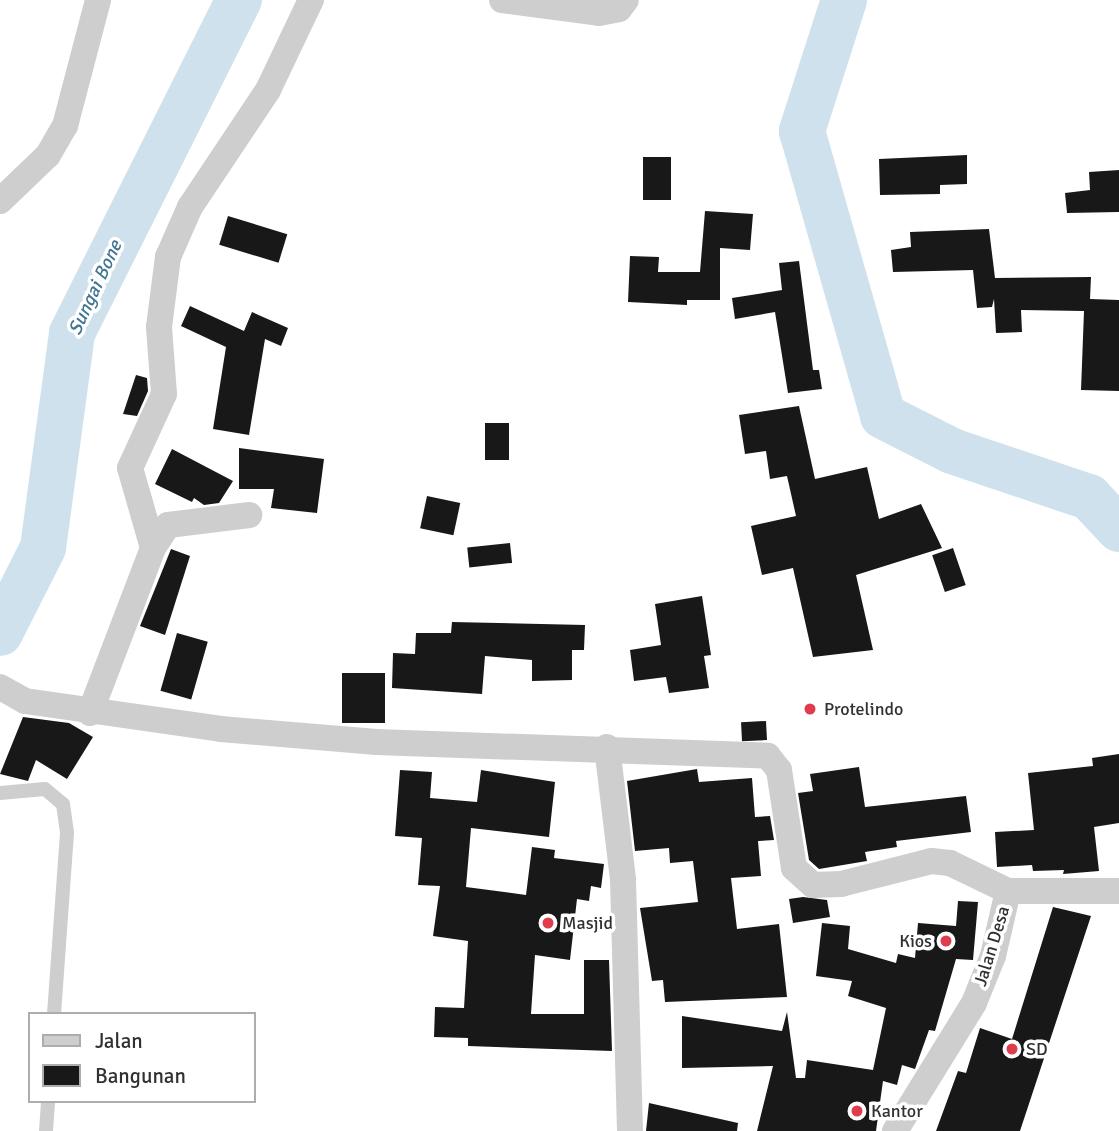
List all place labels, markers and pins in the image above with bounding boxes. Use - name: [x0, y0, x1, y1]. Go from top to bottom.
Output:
- place label: Protelindo: [824, 698, 903, 720]
- marker: Protelindo: [802, 701, 818, 717]
- place label: Masjid: [562, 912, 613, 934]
- marker: Masjid: [540, 915, 556, 931]
- place label: Kios: [899, 930, 932, 952]
- marker: Kios: [938, 933, 954, 949]
- place label: SD: [1026, 1038, 1048, 1060]
- marker: SD: [1004, 1041, 1020, 1057]
- place label: Kantor: [871, 1100, 923, 1122]
- marker: Kantor: [849, 1103, 865, 1119]

